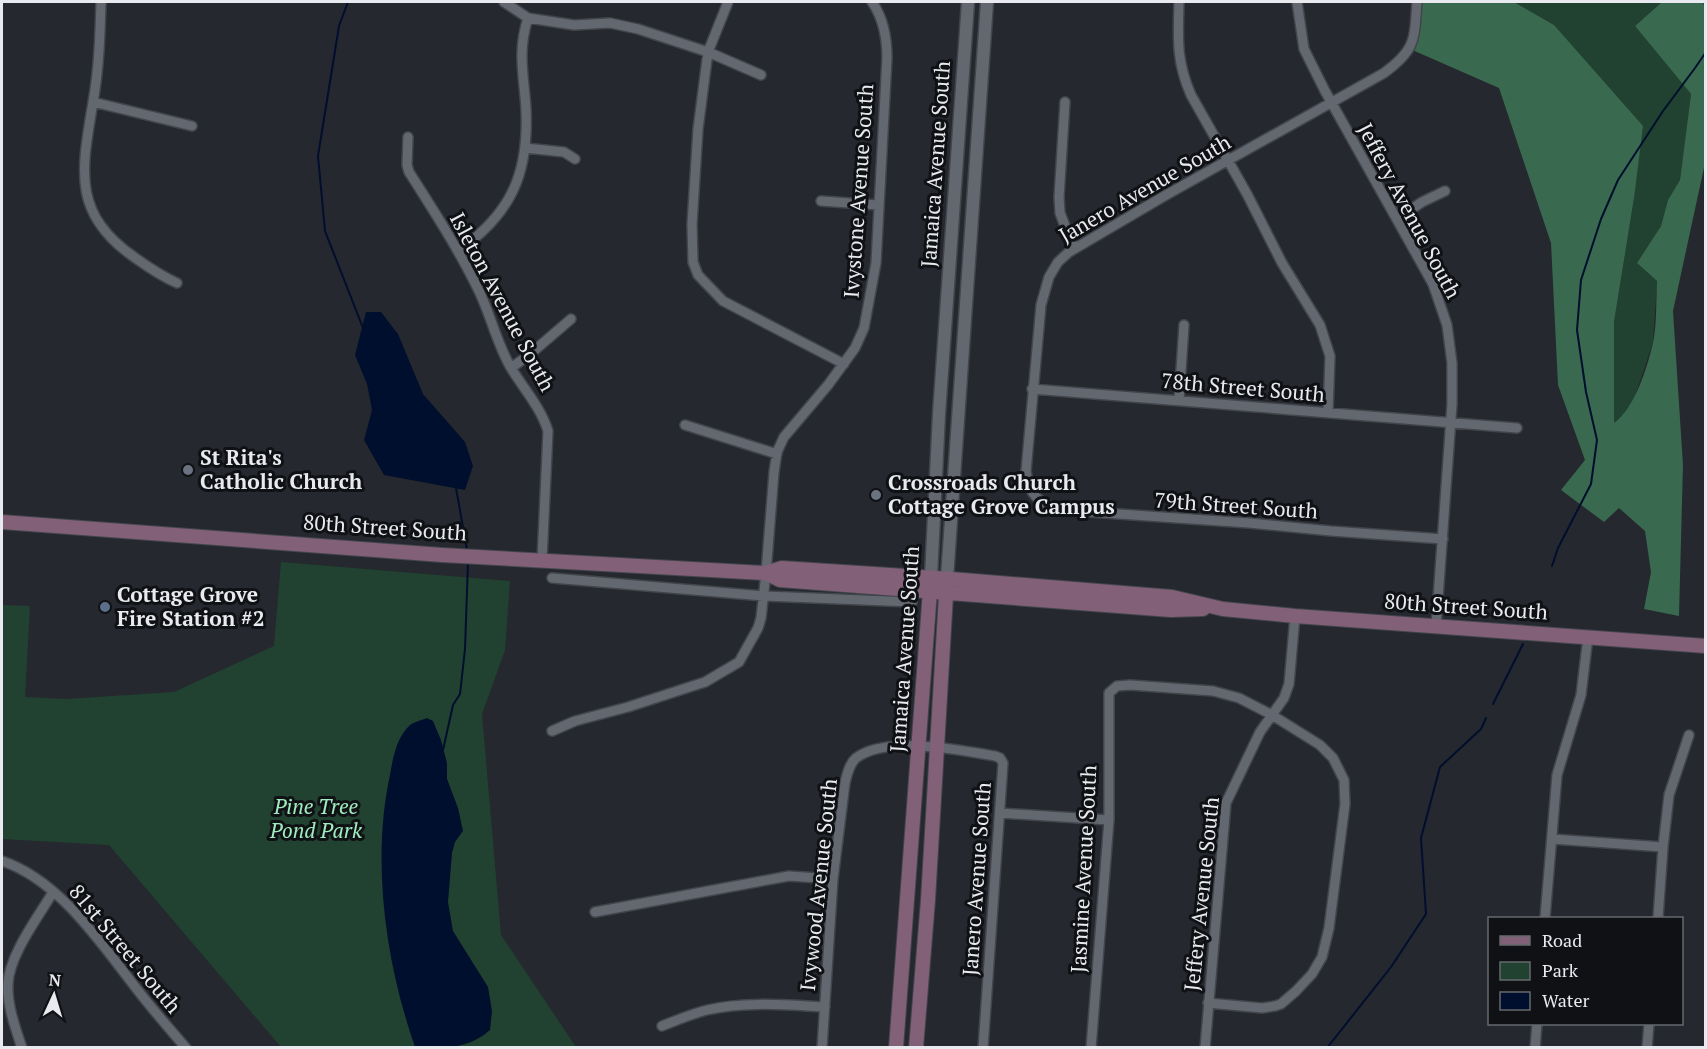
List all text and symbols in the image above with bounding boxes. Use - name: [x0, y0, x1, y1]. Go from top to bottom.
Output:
- street label: Jamaica Avenue South: [914, 60, 956, 268]
- street label: Ivystone Avenue South: [837, 83, 879, 299]
- street label: Jeffery Avenue South: [1352, 118, 1468, 303]
- street label: Janero Avenue South: [1053, 127, 1236, 249]
- street label: Isleton Avenue South: [444, 207, 562, 396]
- street label: 78th Street South: [1160, 366, 1326, 408]
- place label: St Rita's Catholic Church: [200, 443, 363, 495]
- marker: St Rita's Catholic Church: [181, 463, 195, 477]
- place label: Crossroads Church Cottage Grove Campus: [888, 468, 1115, 520]
- street label: 79th Street South: [1153, 485, 1319, 525]
- marker: Crossroads Church Cottage Grove Campus: [869, 488, 883, 502]
- street label: 80th Street South: [302, 507, 468, 547]
- street label: Jamaica Avenue South: [883, 545, 925, 753]
- place label: Cottage Grove Fire Station #2: [117, 580, 265, 632]
- street label: 80th Street South: [1383, 586, 1549, 626]
- marker: Cottage Grove Fire Station #2: [98, 600, 112, 614]
- street label: Jasmine Avenue South: [1064, 764, 1102, 974]
- street label: Ivywood Avenue South: [793, 777, 843, 992]
- street label: Janero Avenue South: [955, 781, 997, 977]
- park label: Pine Tree Pond Park: [269, 792, 363, 844]
- street label: Jeffery Avenue South: [1177, 796, 1225, 992]
- street label: 81st Street South: [63, 878, 188, 1019]
- legend: [1488, 917, 1683, 1025]
- text: Road: [1542, 928, 1582, 952]
- text: Park: [1542, 958, 1579, 982]
- north arrow: [24, 965, 84, 1025]
- text: N: [48, 969, 62, 991]
- text: Water: [1542, 988, 1589, 1012]

